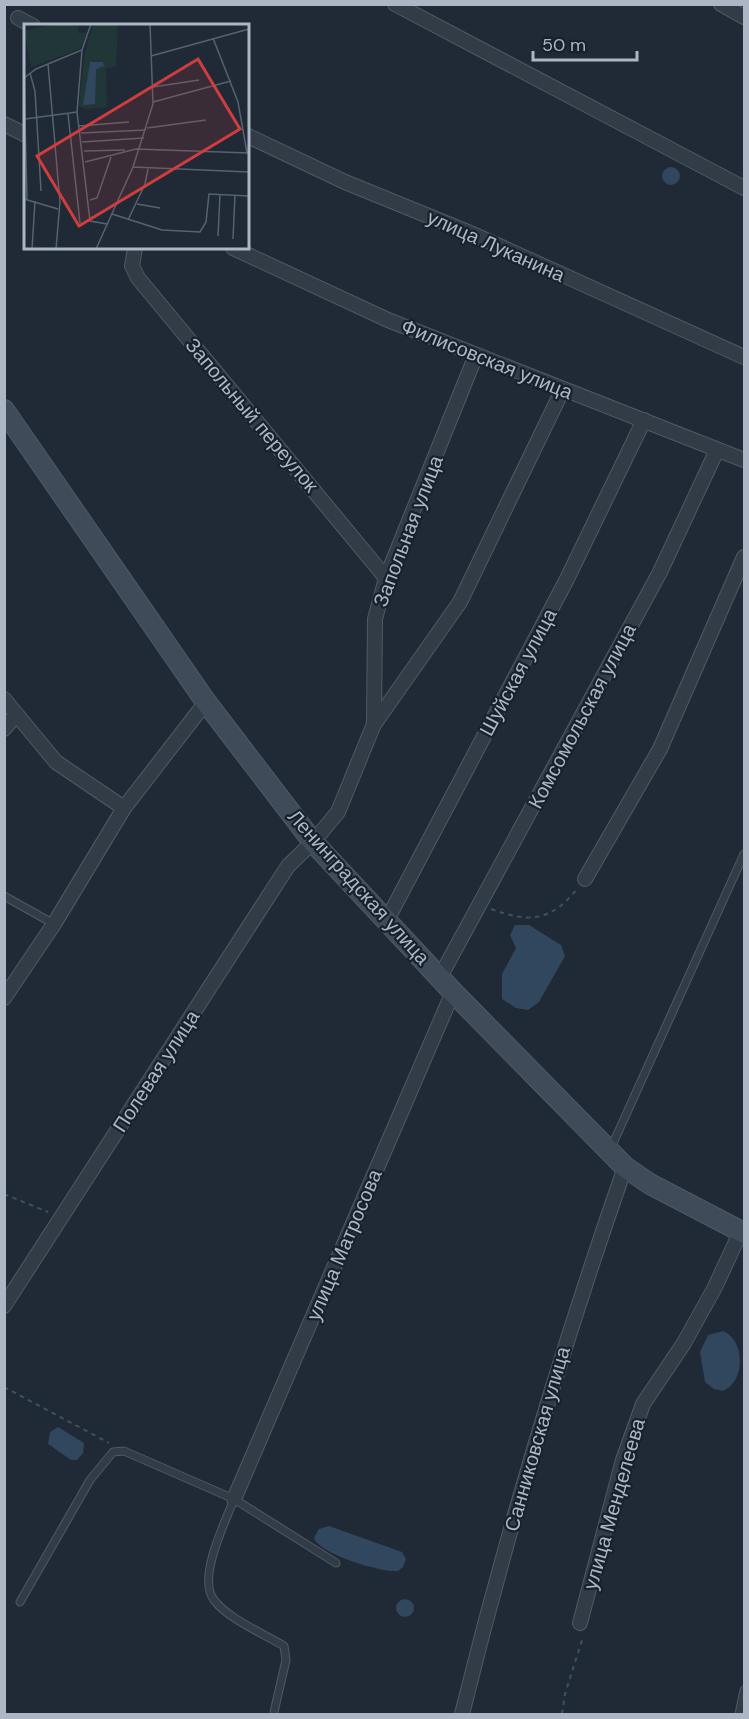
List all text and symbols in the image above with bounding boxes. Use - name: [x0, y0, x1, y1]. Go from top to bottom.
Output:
- inset map: [24, 24, 249, 249]
- scale bar: [533, 24, 636, 62]
- text: 50 m: [542, 33, 586, 57]
- street label: улица Луканина: [423, 204, 570, 288]
- street label: Филисовская улица: [398, 313, 577, 406]
- street label: Запольный переулок: [180, 332, 324, 498]
- street label: Запольная улица: [367, 451, 449, 610]
- street label: Шуйская улица: [473, 603, 563, 740]
- street label: Комсомольская улица: [522, 618, 642, 813]
- street label: Ленинградская улица: [282, 804, 436, 971]
- street label: Полевая улица: [107, 1004, 206, 1137]
- street label: улица Матросова: [300, 1164, 388, 1325]
- street label: Санниковская улица: [498, 1343, 576, 1534]
- street label: улица Менделеева: [577, 1415, 651, 1593]

